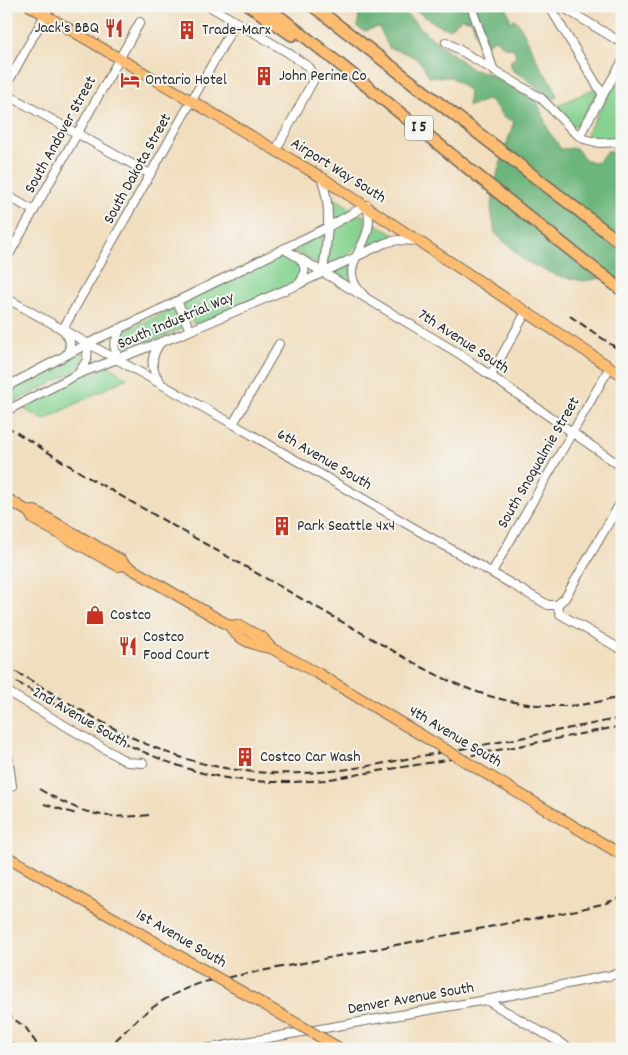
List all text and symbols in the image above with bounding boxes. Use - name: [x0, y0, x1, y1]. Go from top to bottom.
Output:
- place label: Jack's BBQ: [35, 17, 99, 40]
- restaurant icon: Jack's BBQ: [103, 17, 125, 39]
- building icon: Trade-Marx: [176, 19, 198, 41]
- place label: Trade-Marx: [202, 19, 271, 42]
- building icon: John Perine Co: [253, 65, 275, 87]
- place label: John Perine Co: [279, 65, 367, 88]
- hotel icon: Ontario Hotel: [119, 69, 141, 91]
- place label: Ontario Hotel: [145, 69, 227, 92]
- street label: South Andover Street: [19, 72, 103, 198]
- street label: South Dakota Street: [98, 109, 178, 229]
- road number: I 5: [405, 116, 433, 140]
- street label: Airport Way South: [286, 132, 390, 210]
- street label: South Industrial Way: [114, 286, 238, 356]
- street label: 7th Avenue South: [413, 304, 513, 380]
- street label: South Snoqualmie Street: [492, 393, 586, 533]
- street label: 6th Avenue South: [272, 423, 376, 497]
- building icon: Park Seattle 4x4: [271, 515, 293, 537]
- place label: Park Seattle 4x4: [297, 515, 395, 538]
- shop icon: Costco: [84, 604, 106, 626]
- place label: Costco: [110, 604, 151, 627]
- place label: Costco Food Court: [143, 626, 209, 667]
- restaurant icon: Costco Food Court: [117, 635, 139, 657]
- street label: 2nd Avenue South: [28, 681, 132, 755]
- street label: 4th Avenue South: [404, 700, 506, 774]
- building icon: Costco Car Wash: [234, 746, 256, 768]
- place label: Costco Car Wash: [260, 746, 361, 769]
- street label: 1st Avenue South: [131, 904, 231, 974]
- street label: Denver Avenue South: [346, 977, 476, 1021]

